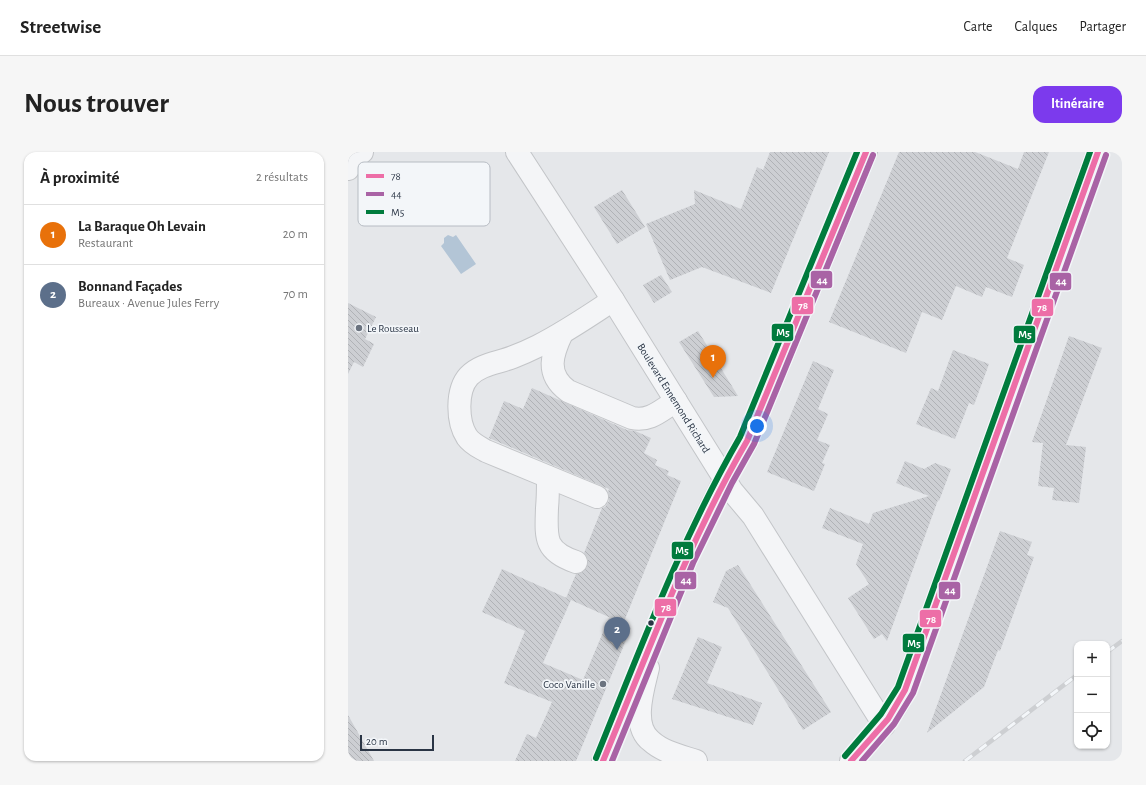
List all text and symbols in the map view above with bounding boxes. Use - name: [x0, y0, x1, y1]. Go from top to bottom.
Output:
- text: Streetwise: [20, 18, 101, 37]
- text: Carte: [964, 20, 992, 34]
- text: Calques: [1014, 20, 1058, 34]
- text: Partager: [1080, 20, 1126, 34]
- button: Itinéraire: [1033, 86, 1122, 123]
- text: Nous trouver: [24, 90, 169, 118]
- legend: [358, 162, 490, 226]
- text: À proximité: [40, 169, 120, 186]
- text: 2 résultats: [256, 171, 308, 184]
- text: 78: [391, 171, 401, 182]
- text: 44: [391, 189, 402, 200]
- text: M5: [391, 207, 405, 218]
- text: La Baraque Oh Levain: [78, 219, 206, 234]
- text: 1: [51, 228, 55, 241]
- text: 20 m: [283, 228, 308, 241]
- text: Restaurant: [78, 237, 133, 250]
- line badge: 44: [810, 270, 833, 289]
- line badge: 44: [1049, 272, 1072, 291]
- text: 44: [816, 275, 828, 286]
- text: 44: [1055, 276, 1067, 287]
- text: Bonnand Façades: [78, 279, 182, 294]
- text: 2: [50, 288, 56, 301]
- text: 70 m: [283, 288, 308, 301]
- line badge: 78: [791, 296, 814, 315]
- text: Bureaux · Avenue Jules Ferry: [78, 297, 219, 310]
- line badge: 78: [1031, 298, 1054, 317]
- text: 78: [798, 300, 808, 311]
- text: 78: [1037, 302, 1047, 313]
- marker: Le Rousseau: [354, 323, 364, 333]
- place label: Le Rousseau: [367, 323, 419, 334]
- line badge: M5: [771, 323, 794, 342]
- line badge: M5: [1013, 325, 1036, 344]
- text: M5: [776, 327, 790, 338]
- text: M5: [1018, 329, 1032, 340]
- street label: Boulevard Ennemond Richard: [635, 342, 712, 455]
- pin: 1: [700, 345, 726, 378]
- your location: [747, 416, 767, 436]
- line badge: M5: [671, 541, 694, 560]
- text: M5: [675, 545, 689, 556]
- line badge: 44: [674, 571, 697, 590]
- text: 44: [680, 575, 692, 586]
- line badge: 44: [938, 581, 961, 600]
- text: 44: [944, 585, 956, 596]
- line badge: 78: [654, 598, 677, 617]
- text: 78: [661, 602, 671, 613]
- line badge: 78: [919, 609, 942, 628]
- text: 78: [926, 614, 936, 625]
- pin: 2: [604, 617, 630, 650]
- unlabelled marker: [646, 618, 656, 628]
- line badge: M5: [902, 633, 925, 653]
- text: M5: [907, 638, 921, 649]
- map controls: [1074, 641, 1110, 749]
- button: +: [1074, 641, 1110, 677]
- button: −: [1074, 677, 1110, 713]
- place label: Coco Vanille: [543, 679, 595, 690]
- marker: Coco Vanille: [598, 679, 608, 689]
- button: locate: [1074, 713, 1110, 749]
- scale bar: [360, 733, 434, 752]
- text: 20 m: [366, 736, 387, 747]

